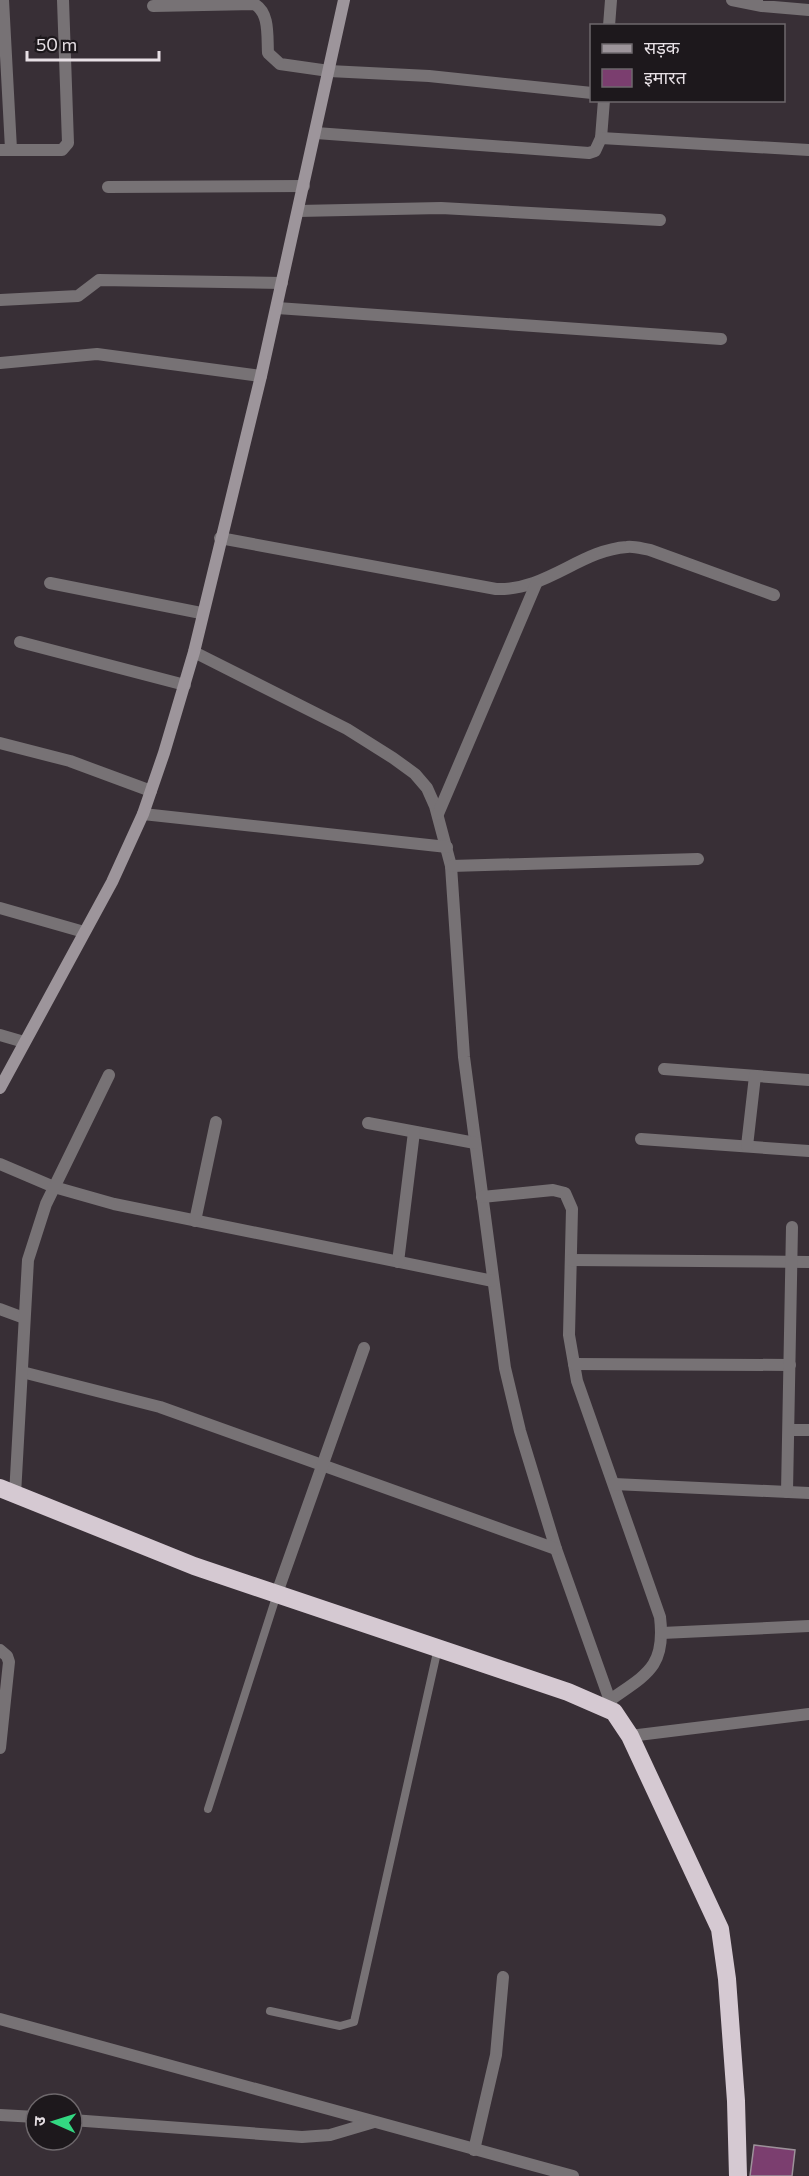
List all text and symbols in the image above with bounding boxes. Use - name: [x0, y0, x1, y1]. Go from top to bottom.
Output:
- scale bar: [27, 24, 159, 62]
- legend: [590, 24, 785, 102]
- text: 50 m: [36, 33, 77, 55]
- text: सड़क: [644, 36, 681, 58]
- text: इमारत: [644, 66, 687, 88]
- north arrow: [24, 2092, 84, 2152]
- text: उ: [29, 2115, 48, 2126]

